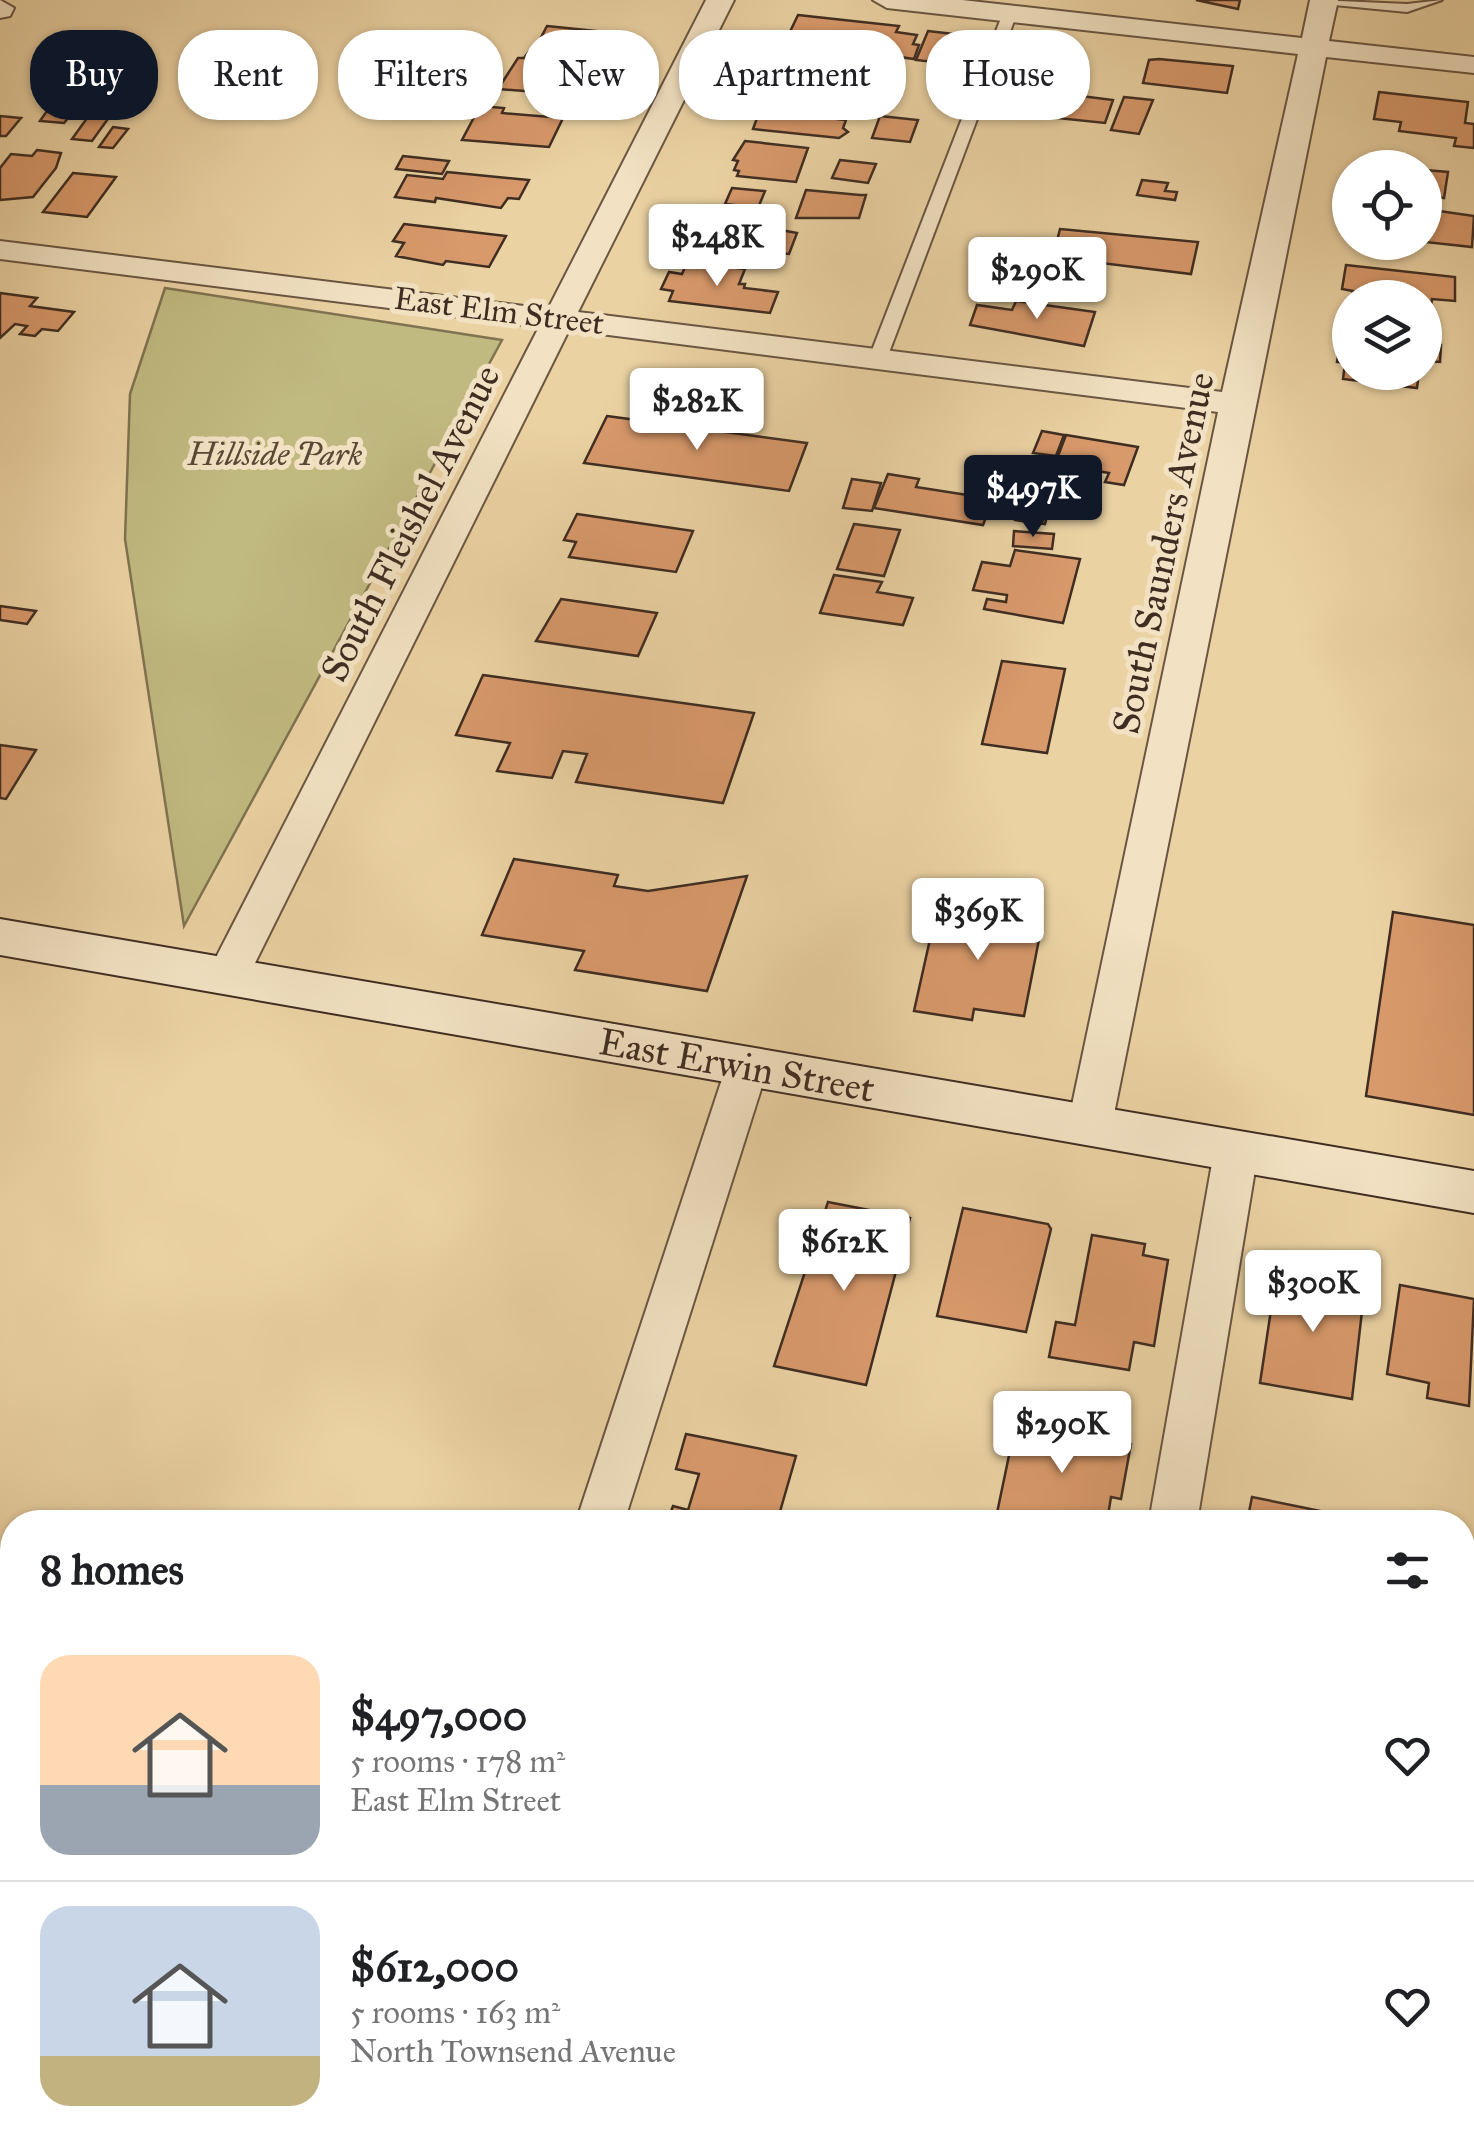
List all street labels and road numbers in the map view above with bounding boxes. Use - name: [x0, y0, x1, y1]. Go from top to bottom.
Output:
- street label: East Elm Street: [392, 279, 606, 343]
- street label: South Fleishel Avenue: [310, 357, 510, 689]
- street label: South Saunders Avenue: [1102, 368, 1224, 738]
- street label: East Erwin Street: [596, 1018, 878, 1112]

